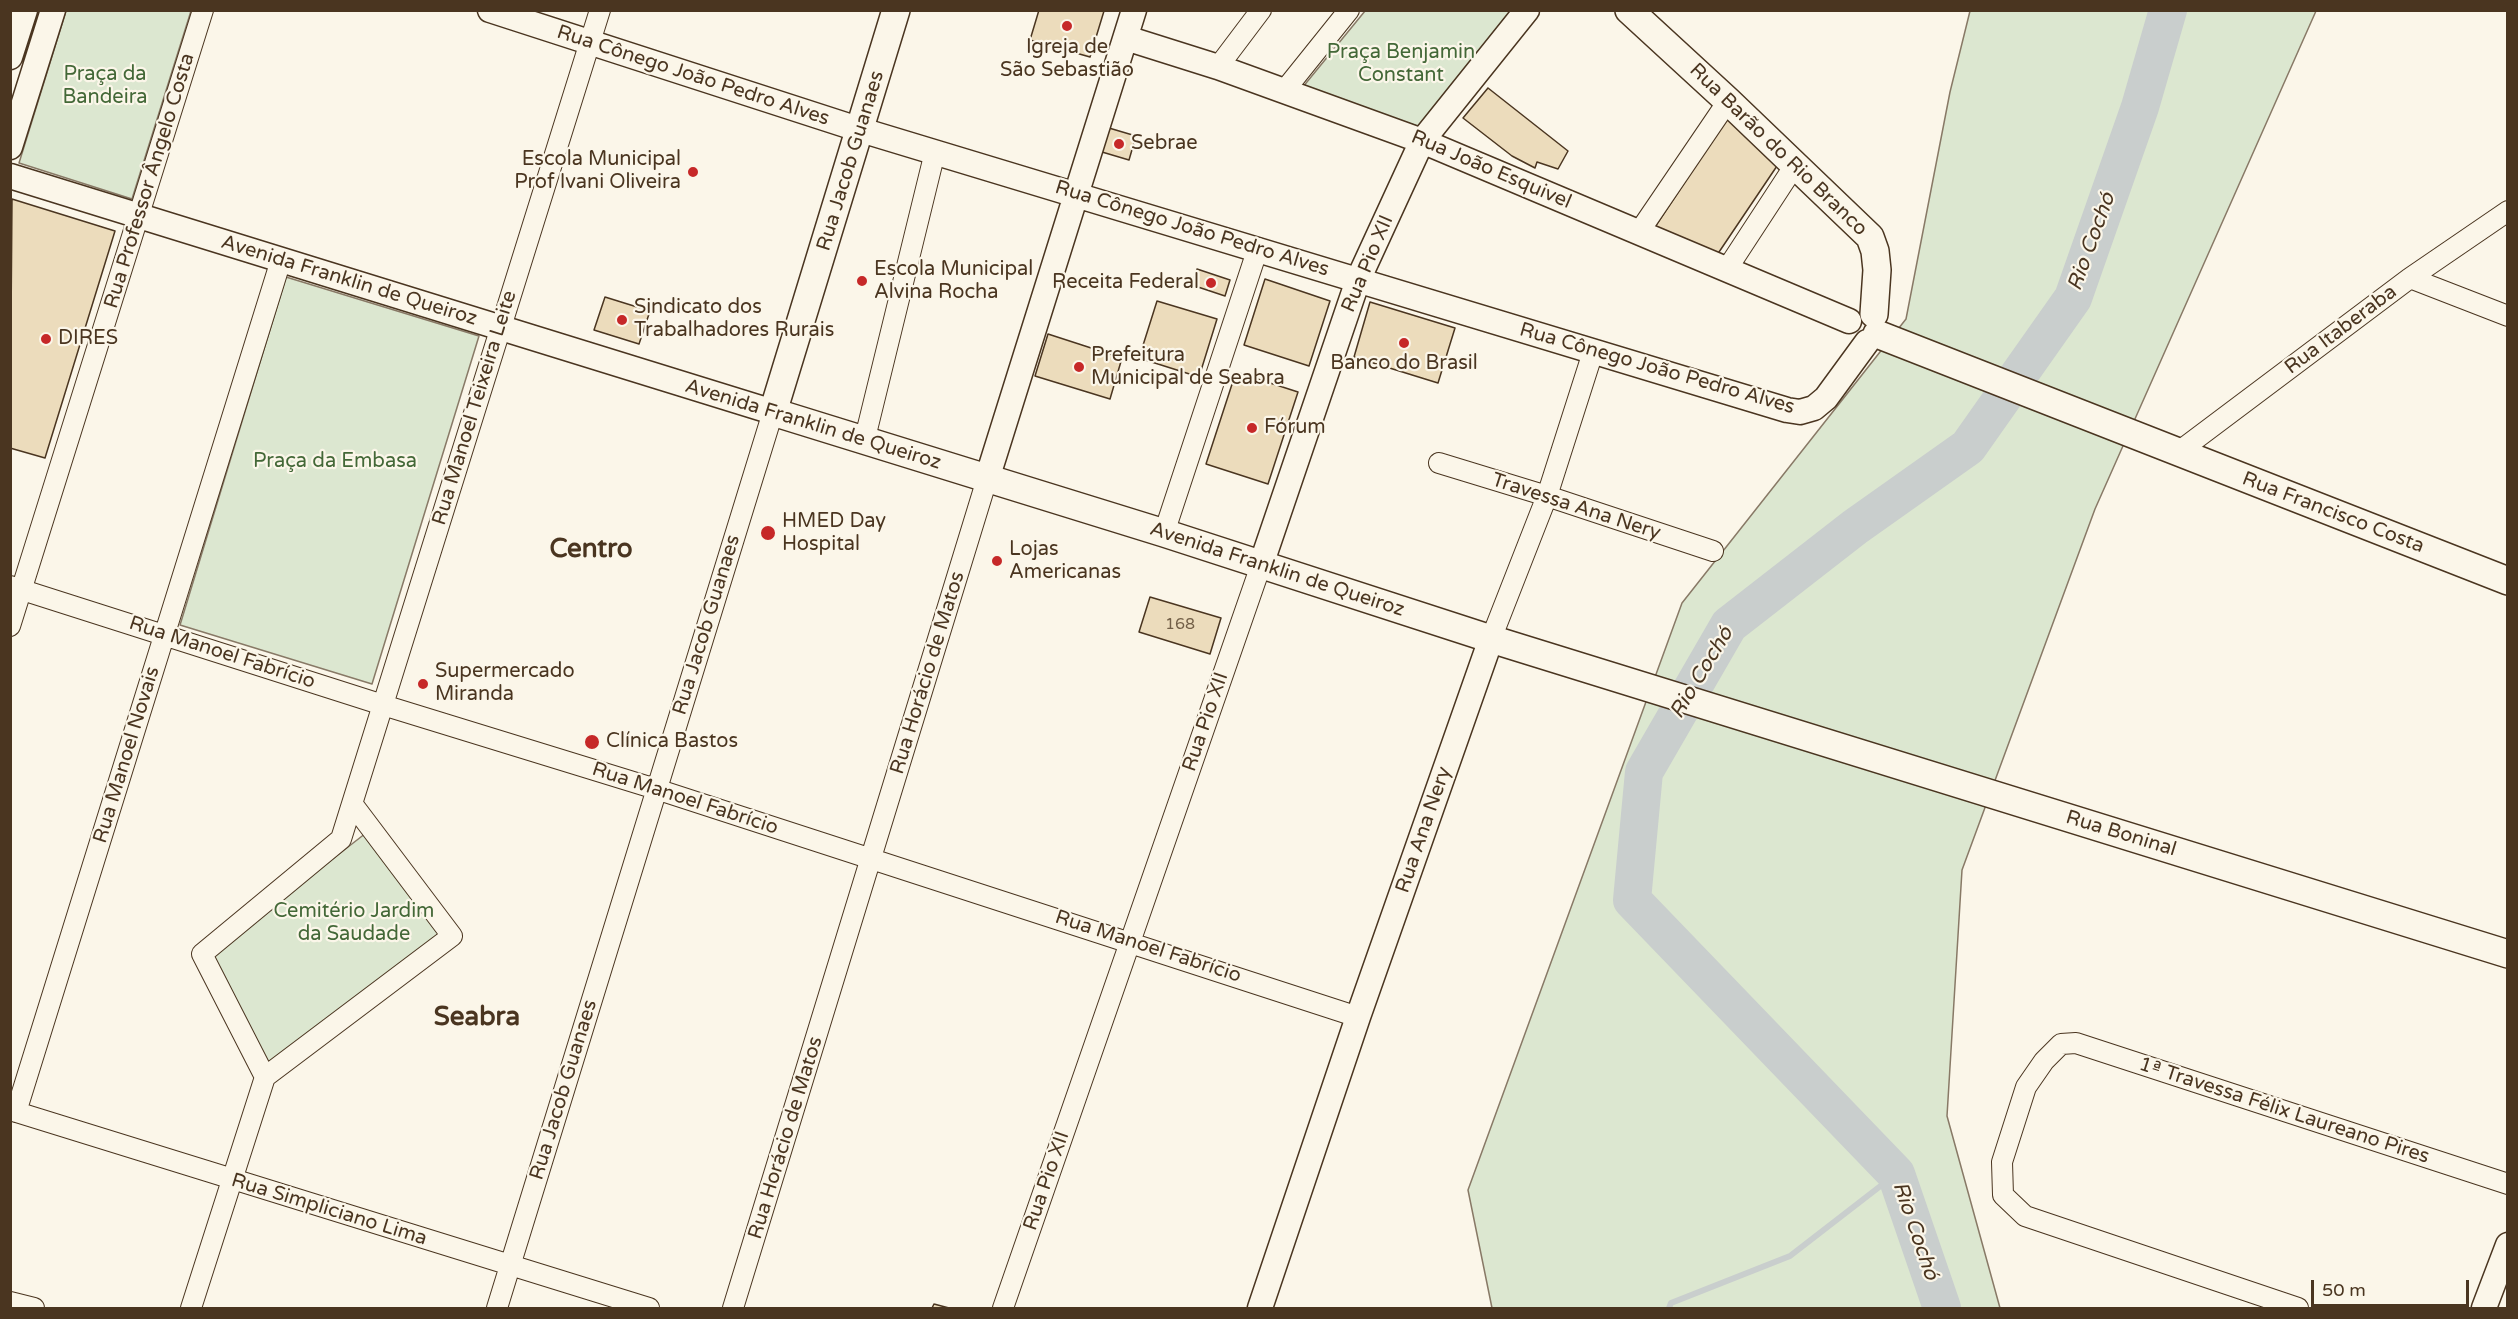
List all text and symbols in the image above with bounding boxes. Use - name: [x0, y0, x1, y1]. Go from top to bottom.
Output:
- marker: Igreja de São Sebastião: [1060, 19, 1074, 33]
- street label: Rua Cônego João Pedro Alves: [554, 21, 832, 131]
- place label: Igreja de São Sebastião: [1000, 36, 1134, 83]
- park label: Praça Benjamin Constant: [1327, 41, 1475, 88]
- street label: Rua Professor Ângelo Costa: [100, 51, 200, 311]
- street label: Rua Barão do Rio Branco: [1684, 59, 1872, 241]
- park label: Praça da Bandeira: [62, 63, 148, 110]
- street label: Rua Jacob Guanaes: [812, 68, 890, 254]
- street label: Rua João Esquivel: [1407, 125, 1575, 215]
- place label: Sebrae: [1131, 132, 1197, 156]
- marker: Sebrae: [1112, 137, 1126, 151]
- place label: Escola Municipal Prof Ivani Oliveira: [514, 148, 681, 195]
- marker: Escola Municipal Prof Ivani Oliveira: [686, 165, 700, 179]
- street label: Rua Cônego João Pedro Alves: [1052, 176, 1332, 282]
- water label: Rio Cochó: [2063, 190, 2121, 294]
- street label: Rua Pio XII: [1337, 212, 1399, 316]
- street label: Avenida Franklin de Queiroz: [218, 231, 480, 331]
- place label: Escola Municipal Alvina Rocha: [874, 258, 1033, 305]
- place label: Receita Federal: [1052, 271, 1199, 295]
- marker: Escola Municipal Alvina Rocha: [855, 274, 869, 288]
- marker: Receita Federal: [1204, 276, 1218, 290]
- street label: Rua Itaberaba: [2280, 280, 2402, 380]
- street label: Rua Manoel Teixeira Leite: [428, 288, 522, 528]
- place label: Sindicato dos Trabalhadores Rurais: [634, 296, 834, 343]
- marker: Sindicato dos Trabalhadores Rurais: [615, 313, 629, 327]
- street label: Rua Cônego João Pedro Alves: [1517, 318, 1797, 420]
- place label: DIRES: [58, 327, 118, 351]
- marker: DIRES: [39, 332, 53, 346]
- marker: Banco do Brasil: [1397, 336, 1411, 350]
- place label: Prefeitura Municipal de Seabra: [1091, 344, 1285, 391]
- place label: Banco do Brasil: [1330, 352, 1478, 376]
- marker: Prefeitura Municipal de Seabra: [1072, 360, 1086, 374]
- street label: Avenida Franklin de Queiroz: [682, 375, 944, 475]
- place label: Fórum: [1264, 416, 1326, 440]
- marker: Fórum: [1245, 421, 1259, 435]
- park label: Praça da Embasa: [253, 450, 417, 474]
- street label: Rua Francisco Costa: [2239, 467, 2427, 559]
- street label: Travessa Ana Nery: [1489, 468, 1663, 546]
- place label: HMED Day Hospital: [782, 510, 886, 557]
- street label: Avenida Franklin de Queiroz: [1147, 517, 1407, 623]
- marker: HMED Day Hospital: [759, 524, 777, 542]
- street label: Rua Jacob Guanaes: [668, 532, 746, 718]
- district label: Centro: [549, 534, 633, 566]
- place label: Lojas Americanas: [1009, 538, 1121, 585]
- marker: Lojas Americanas: [990, 554, 1004, 568]
- street label: Rua Horácio de Matos: [886, 569, 970, 777]
- street label: Rua Manoel Fabrício: [126, 612, 318, 694]
- house number: 168: [1165, 615, 1195, 635]
- water label: Rio Cochó: [1665, 623, 1739, 723]
- place label: Supermercado Miranda: [435, 660, 575, 707]
- street label: Rua Manoel Novais: [89, 664, 165, 846]
- street label: Rua Pio XII: [1178, 669, 1234, 775]
- marker: Supermercado Miranda: [416, 677, 430, 691]
- place label: Clínica Bastos: [606, 730, 738, 754]
- marker: Clínica Bastos: [583, 733, 601, 751]
- street label: Rua Manoel Fabrício: [589, 758, 781, 840]
- street label: Rua Ana Nery: [1391, 764, 1457, 896]
- street label: Rua Boninal: [2063, 806, 2179, 862]
- park label: Cemitério Jardim da Saudade: [274, 900, 434, 947]
- street label: Rua Manoel Fabrício: [1052, 906, 1244, 988]
- street label: Rua Jacob Guanaes: [525, 997, 603, 1183]
- district label: Seabra: [434, 1002, 520, 1034]
- street label: Rua Horácio de Matos: [744, 1034, 828, 1242]
- street label: 1ª Travessa Félix Laureano Pires: [2136, 1053, 2432, 1169]
- street label: Rua Pio XII: [1019, 1128, 1075, 1234]
- street label: Rua Simpliciano Lima: [228, 1169, 430, 1251]
- water label: Rio Cochó: [1886, 1179, 1944, 1283]
- scale bar: [2314, 1268, 2472, 1306]
- text: 50 m: [2322, 1279, 2366, 1301]

